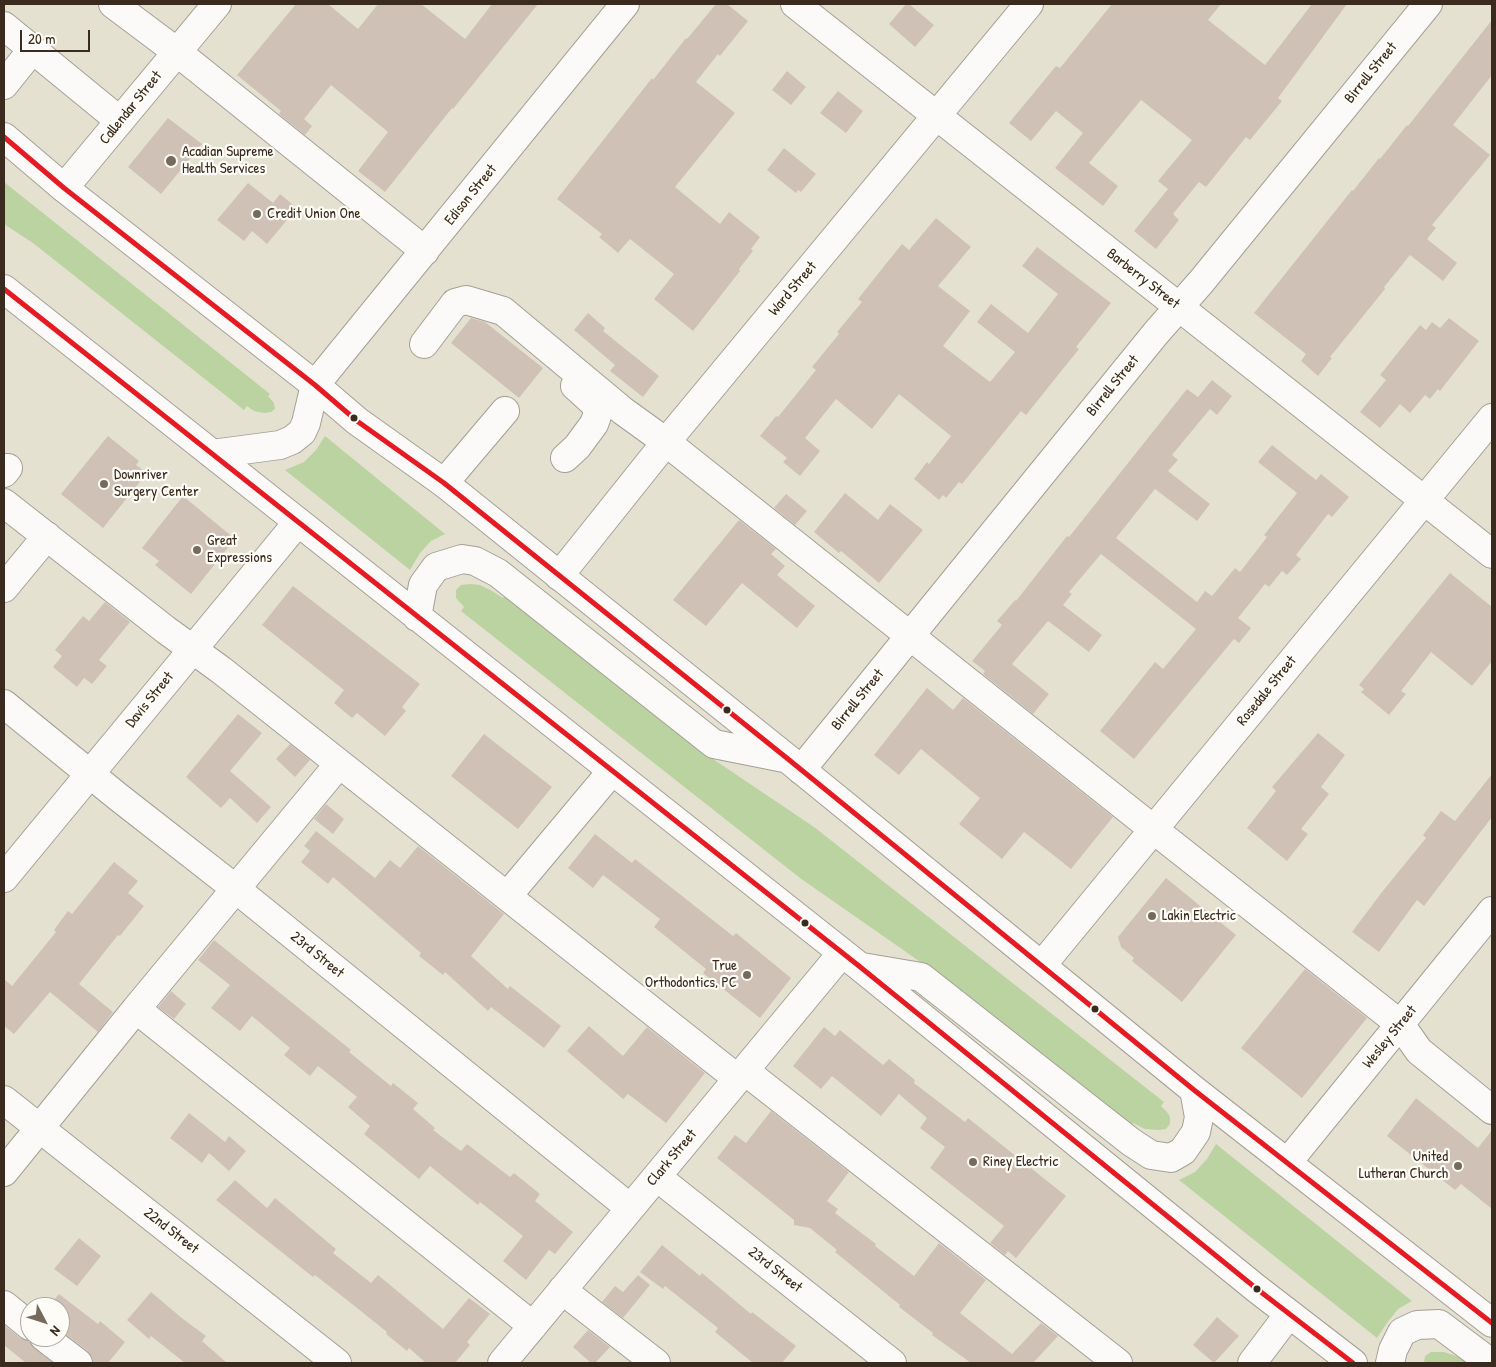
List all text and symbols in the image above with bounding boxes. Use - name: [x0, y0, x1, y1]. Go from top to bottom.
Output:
- scale bar: [22, 20, 92, 52]
- text: 20 m: [28, 28, 55, 49]
- street label: Birrell Street: [1341, 39, 1401, 107]
- street label: Callendar Street: [96, 68, 166, 148]
- place label: Acadian Supreme Health Services: [182, 143, 274, 178]
- marker: Acadian Supreme Health Services: [164, 154, 178, 168]
- street label: Edison Street: [441, 161, 501, 229]
- place label: Credit Union One: [267, 205, 361, 223]
- marker: Credit Union One: [251, 208, 263, 220]
- street label: Barberry Street: [1103, 245, 1183, 313]
- street label: Ward Street: [765, 258, 821, 320]
- street label: Birrell Street: [1083, 352, 1143, 420]
- unlabelled marker: [349, 413, 359, 423]
- place label: Downriver Surgery Center: [114, 466, 199, 501]
- marker: Downriver Surgery Center: [98, 478, 110, 490]
- place label: Great Expressions: [207, 532, 272, 567]
- marker: Great Expressions: [191, 544, 203, 556]
- street label: Rosedale Street: [1233, 652, 1301, 730]
- street label: Birrell Street: [828, 666, 888, 734]
- street label: Davis Street: [122, 668, 178, 732]
- unlabelled marker: [722, 705, 732, 715]
- place label: Lakin Electric: [1162, 907, 1236, 925]
- marker: Lakin Electric: [1146, 910, 1158, 922]
- unlabelled marker: [800, 918, 810, 928]
- street label: 23rd Street: [287, 928, 347, 982]
- place label: True Orthodontics, PC: [645, 957, 737, 992]
- marker: True Orthodontics, PC: [741, 969, 753, 981]
- street label: Wesley Street: [1359, 1002, 1421, 1072]
- unlabelled marker: [1090, 1004, 1100, 1014]
- street label: Clark Street: [643, 1126, 701, 1190]
- place label: United Lutheran Church: [1359, 1148, 1448, 1183]
- place label: Riney Electric: [983, 1153, 1058, 1171]
- marker: Riney Electric: [967, 1156, 979, 1168]
- marker: United Lutheran Church: [1452, 1160, 1464, 1172]
- street label: 22nd Street: [140, 1204, 202, 1258]
- street label: 23rd Street: [744, 1243, 806, 1297]
- unlabelled marker: [1252, 1284, 1262, 1294]
- north arrow: [20, 1297, 70, 1347]
- text: N: [46, 1322, 66, 1340]

